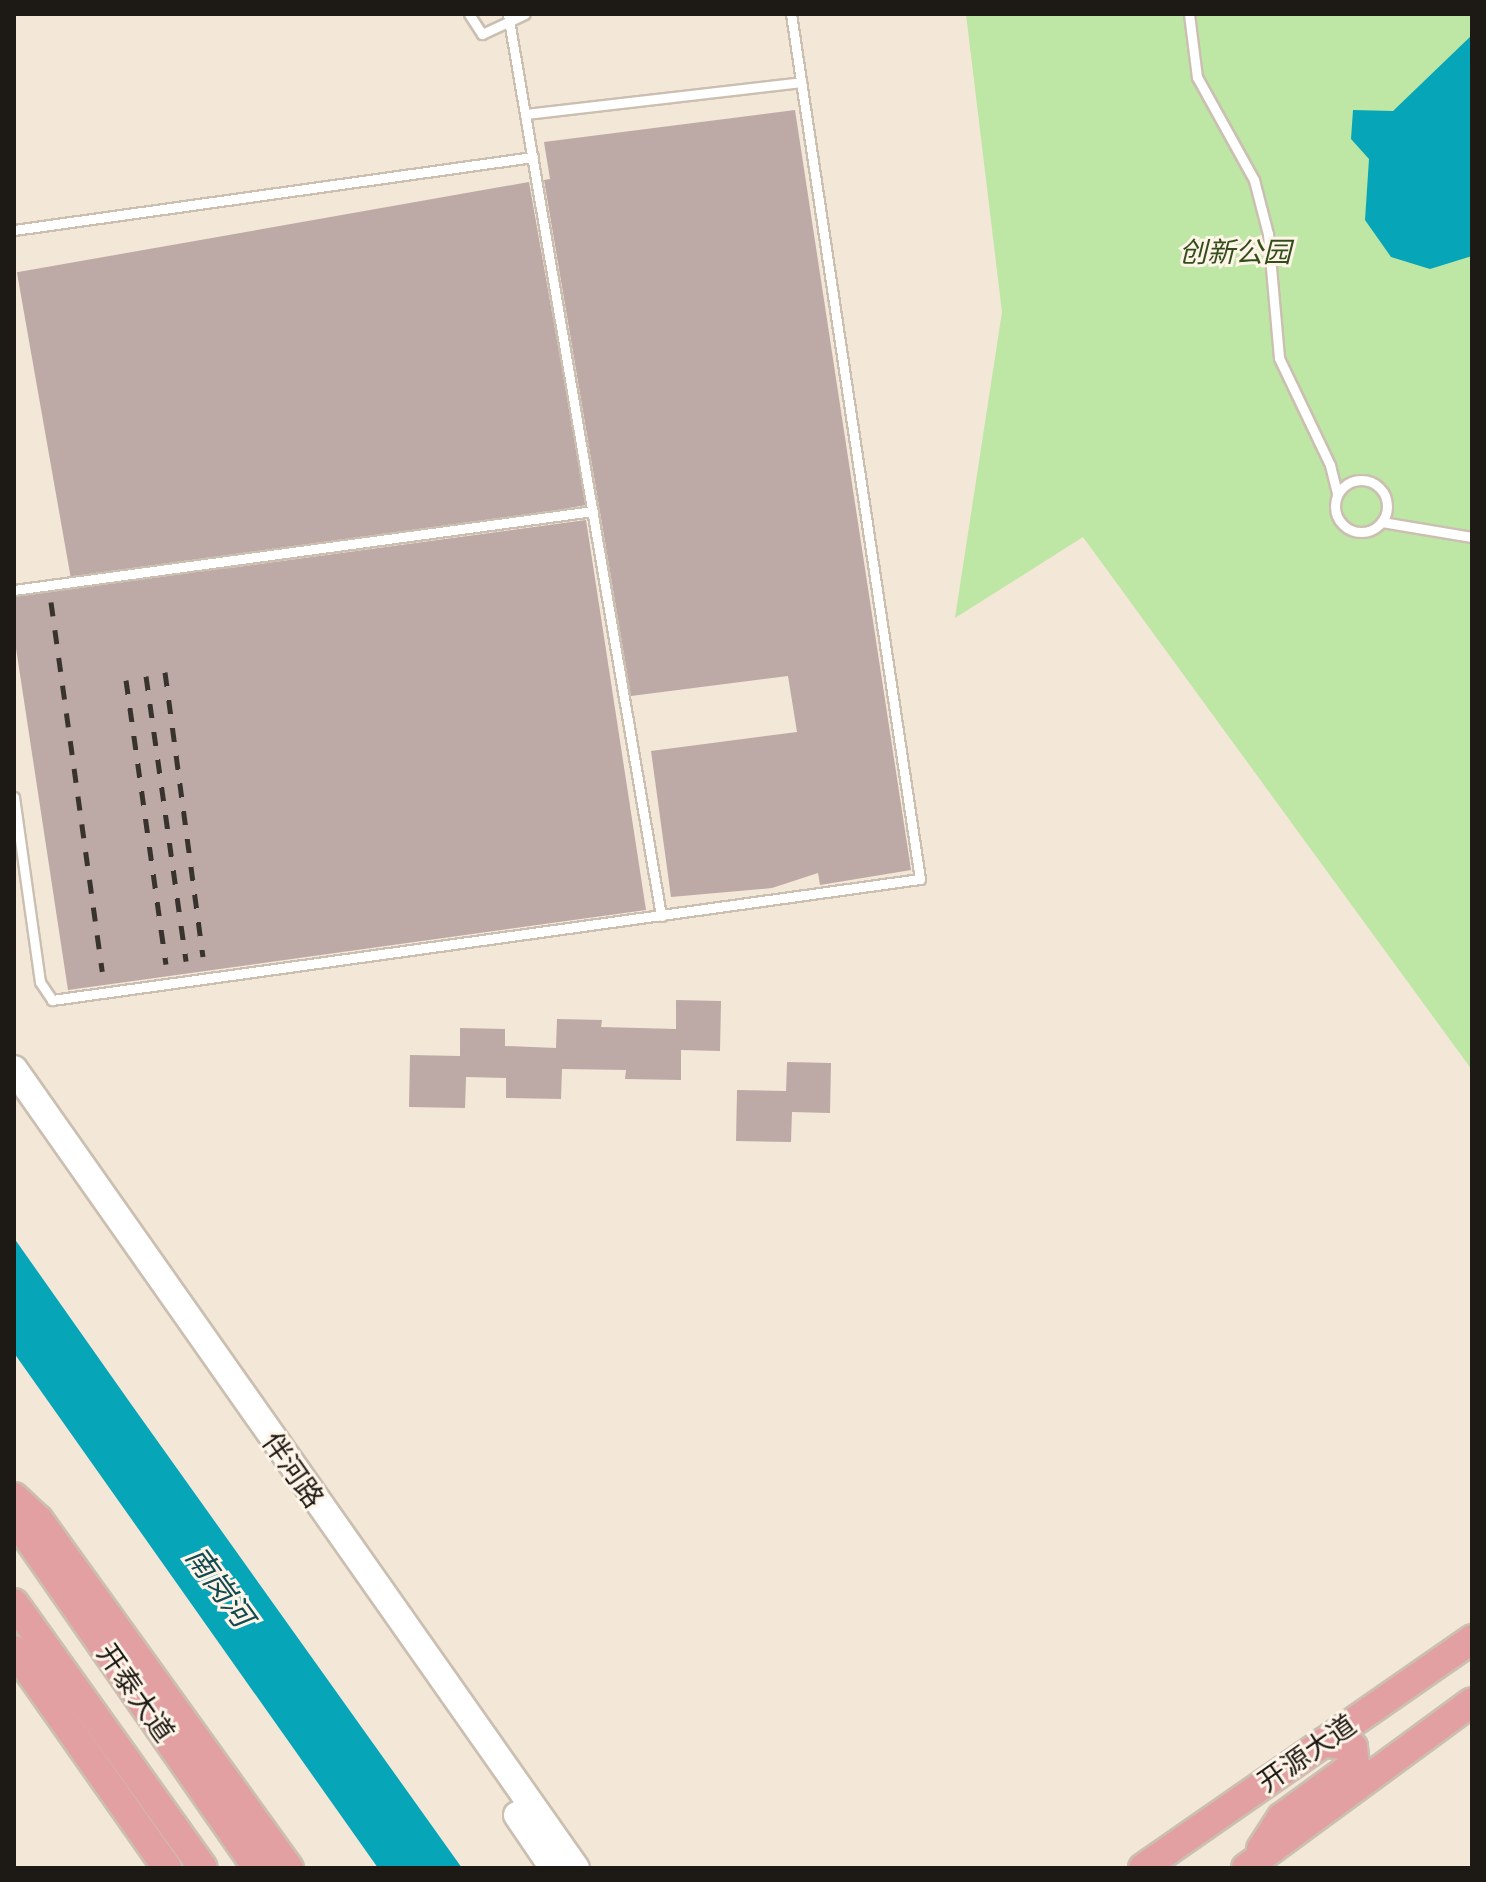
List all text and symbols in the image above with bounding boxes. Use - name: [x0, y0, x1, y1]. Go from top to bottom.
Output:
- park label: 创新公园: [1179, 235, 1291, 269]
- street label: 伴河路: [255, 1426, 331, 1514]
- water label: 南岗河: [178, 1540, 260, 1634]
- street label: 开泰大道: [90, 1637, 182, 1749]
- street label: 开源大道: [1251, 1707, 1363, 1799]

